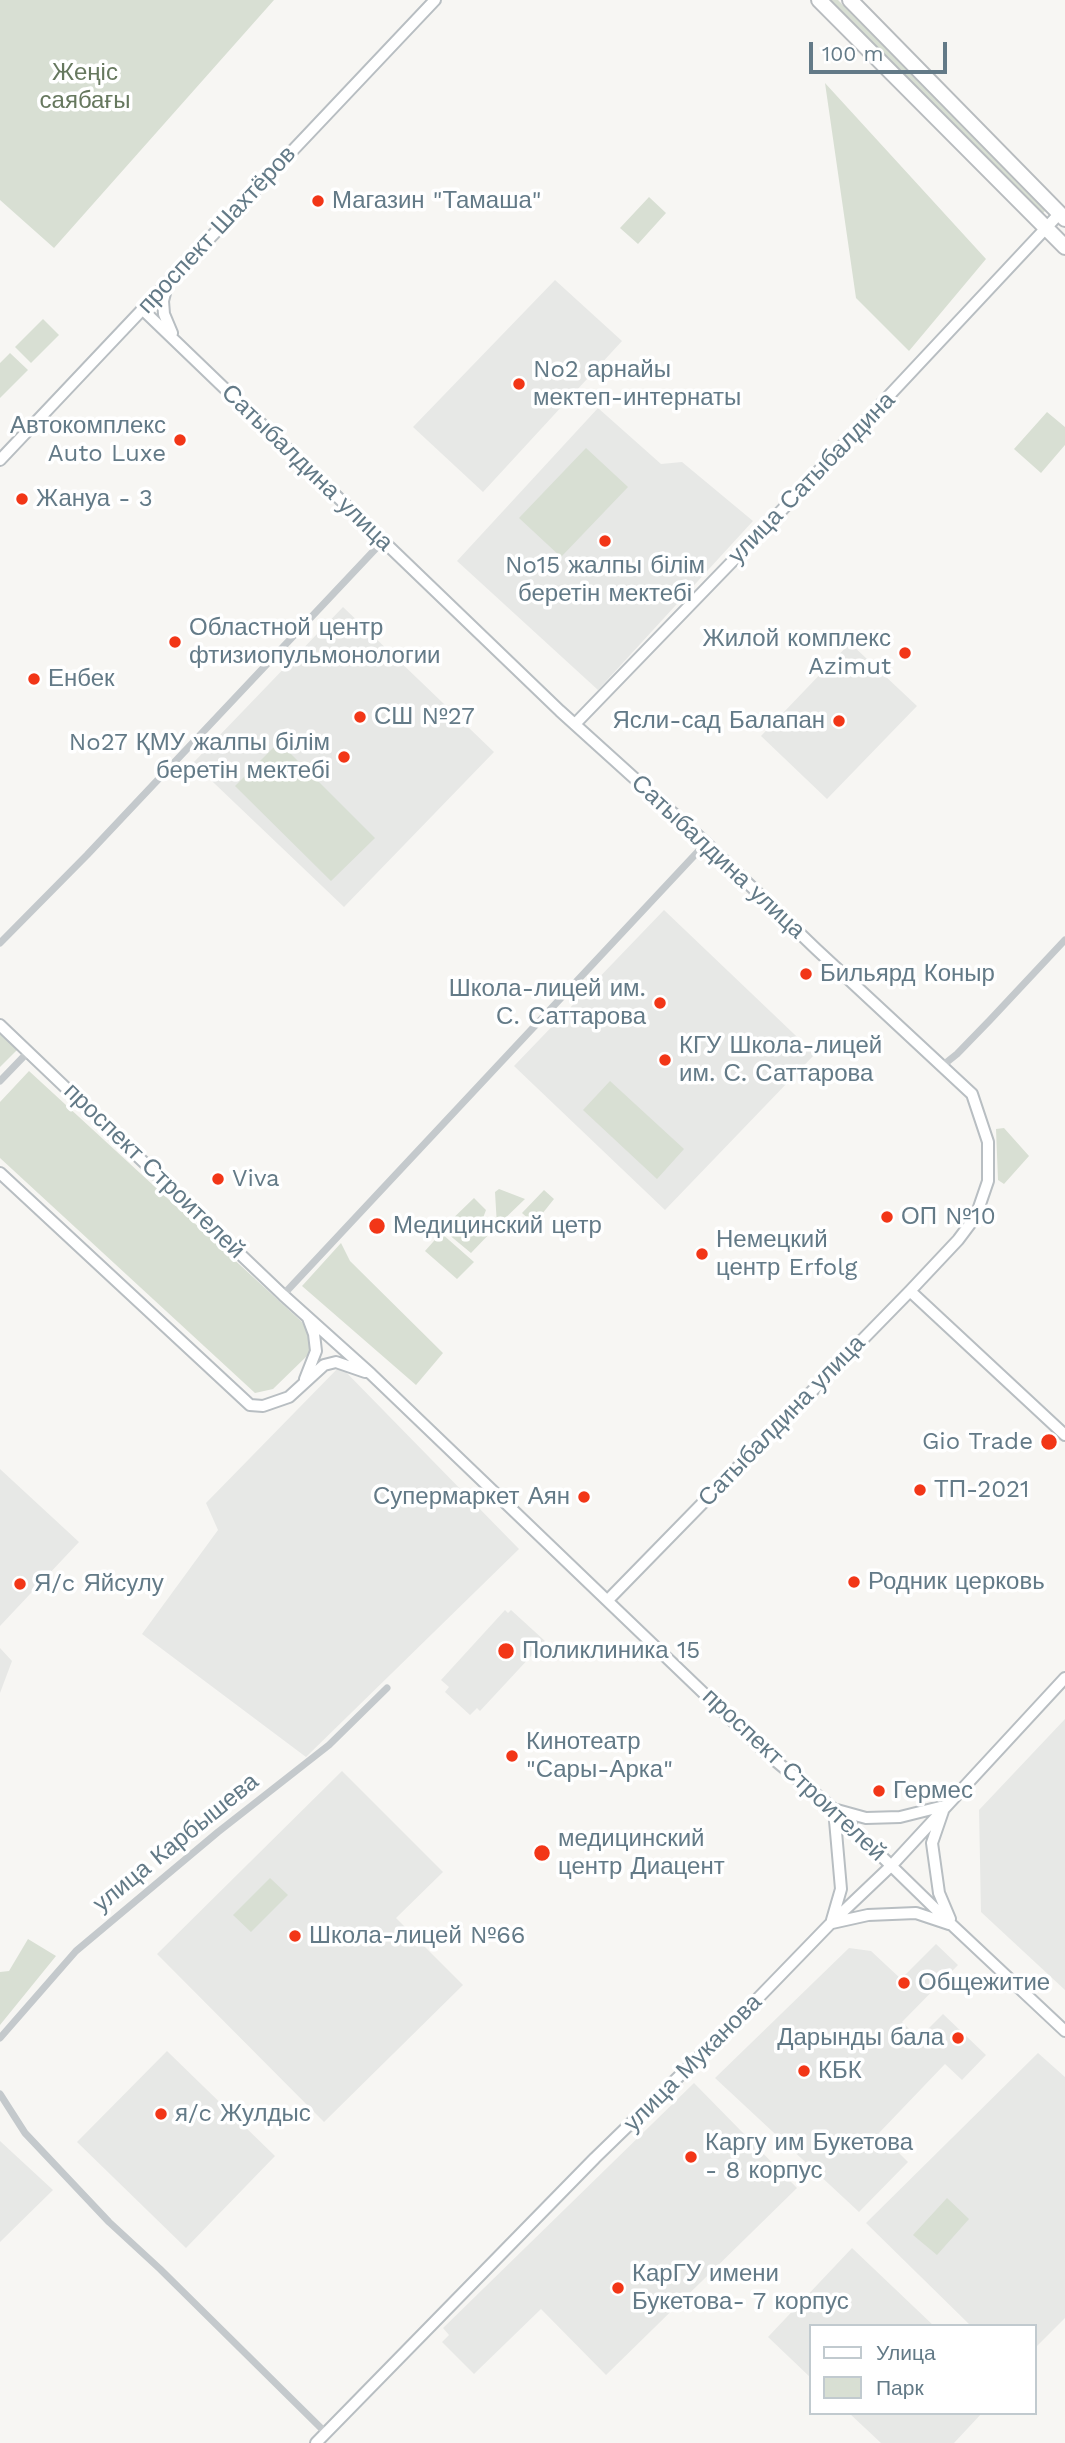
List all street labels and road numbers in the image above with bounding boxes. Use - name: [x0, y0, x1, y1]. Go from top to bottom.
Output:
- street label: проспект Шахтёров: [132, 140, 302, 320]
- street label: Сатыбалдина улица: [215, 379, 399, 557]
- street label: улица Сатыбалдина: [723, 386, 901, 570]
- street label: Сатыбалдина улица: [625, 769, 811, 945]
- street label: проспект Строителей: [58, 1077, 250, 1265]
- street label: Сатыбалдина улица: [693, 1329, 871, 1513]
- street label: проспект Строителей: [696, 1682, 892, 1868]
- street label: улица Карбышева: [88, 1768, 264, 1918]
- street label: улица Муканова: [618, 1988, 768, 2138]

